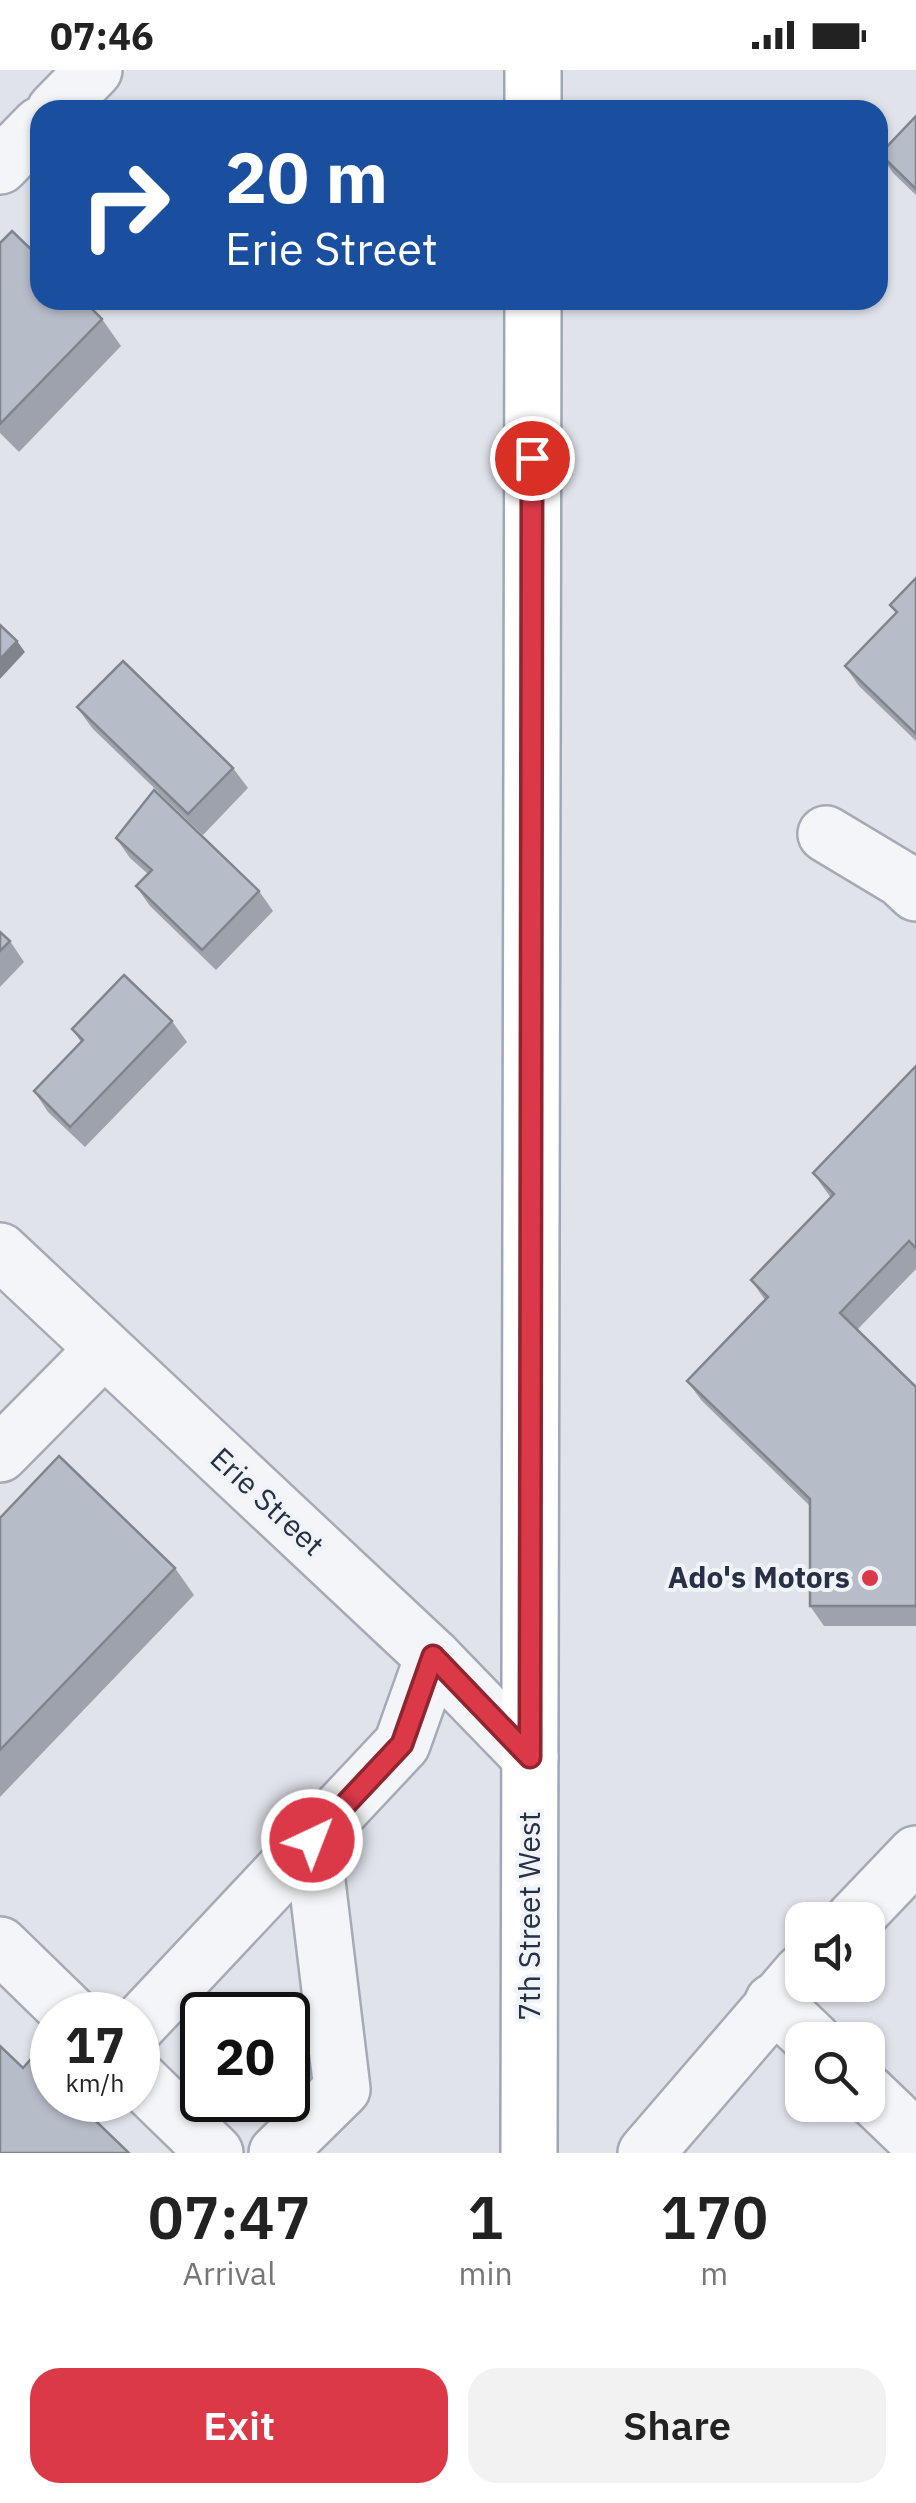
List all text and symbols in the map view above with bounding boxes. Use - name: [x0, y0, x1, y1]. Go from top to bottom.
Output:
- text: 07:46: [50, 11, 154, 60]
- text: 20 m: [225, 131, 388, 222]
- icon: right: [60, 140, 190, 270]
- text: Erie Street: [225, 219, 438, 277]
- pin: [490, 416, 575, 501]
- icon: arrive: [505, 431, 560, 486]
- street label: Erie Street: [203, 1438, 333, 1564]
- place label: Ado's Motors: [668, 1557, 850, 1596]
- marker: Ado's Motors: [859, 1567, 881, 1589]
- position arrow: [260, 1788, 364, 1892]
- street label: 7th Street West: [509, 1811, 548, 2021]
- map controls: [785, 1902, 885, 2122]
- button: sound: [785, 1902, 885, 2002]
- speed limit sign: 20: [180, 1992, 310, 2122]
- text: 17: [65, 2012, 125, 2077]
- button: search: [785, 2022, 885, 2122]
- text: km/h: [66, 2066, 124, 2099]
- text: 07:47: [148, 2177, 311, 2256]
- text: 1: [468, 2177, 504, 2256]
- text: 170: [660, 2177, 768, 2256]
- text: Arrival: [183, 2252, 276, 2294]
- text: min: [458, 2252, 513, 2294]
- text: m: [700, 2252, 728, 2294]
- button: Exit: [30, 2368, 448, 2483]
- button: Share: [468, 2368, 886, 2483]

